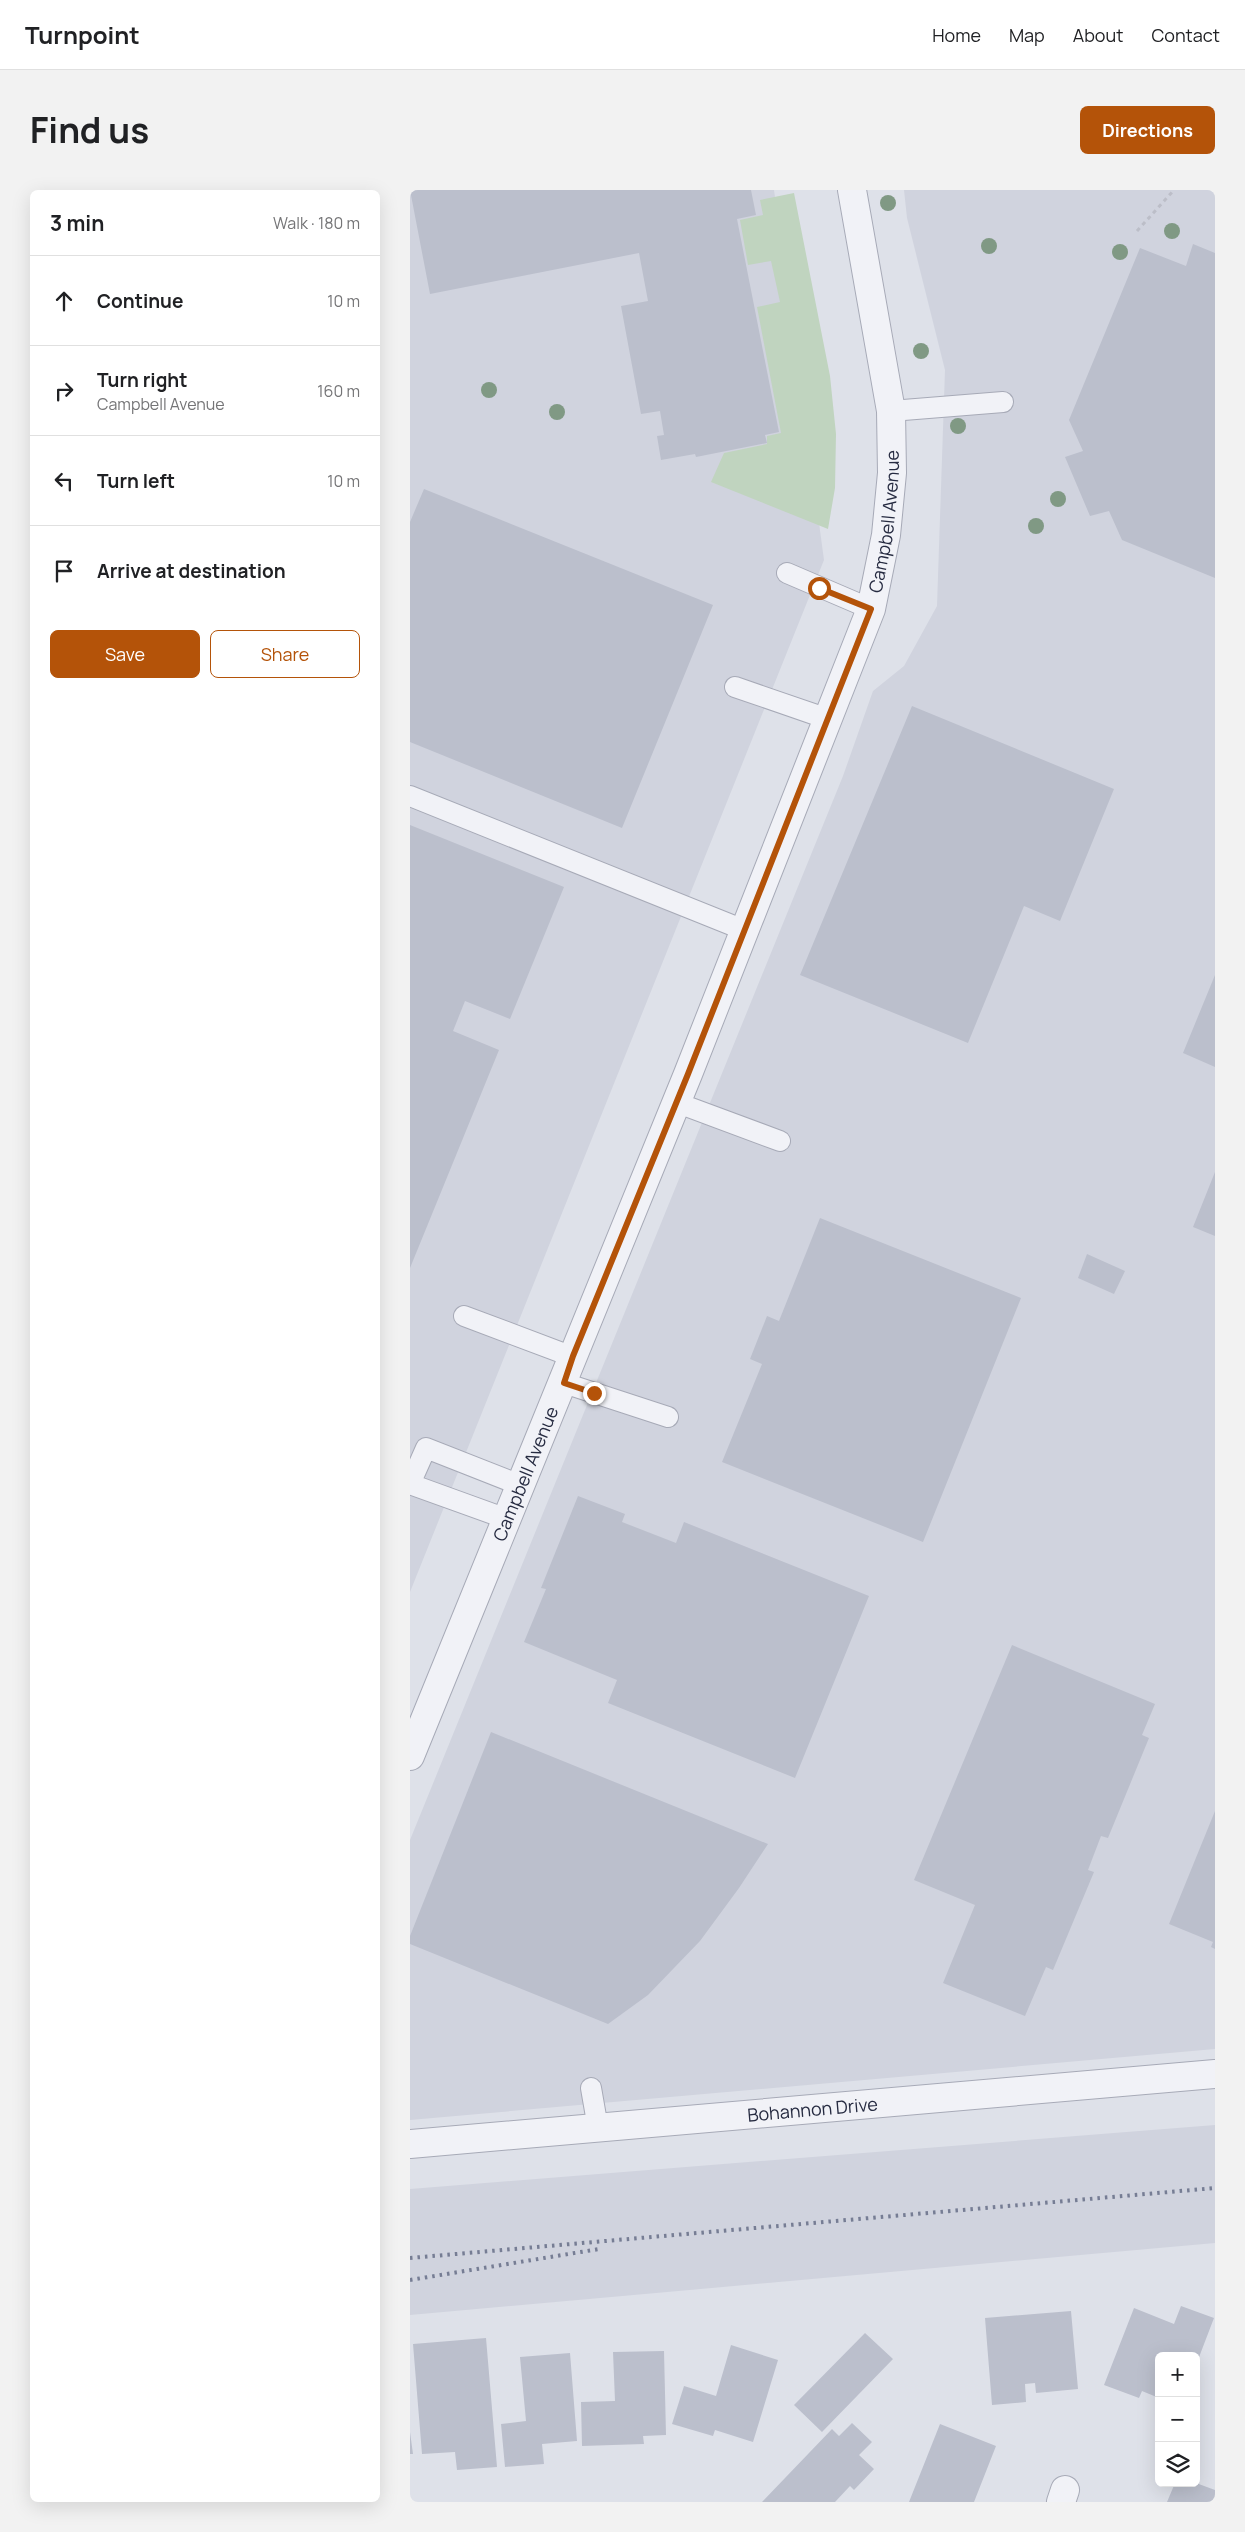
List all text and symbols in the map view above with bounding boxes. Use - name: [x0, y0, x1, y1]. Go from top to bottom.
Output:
- text: Turnpoint: [25, 18, 140, 51]
- text: Home: [932, 23, 981, 47]
- text: Map: [1009, 23, 1045, 47]
- text: About: [1073, 23, 1123, 47]
- text: Contact: [1151, 23, 1220, 47]
- text: Find us: [30, 106, 149, 154]
- button: Directions: [1080, 106, 1215, 154]
- text: 3 min: [50, 209, 104, 237]
- text: Walk · 180 m: [273, 212, 360, 234]
- icon: ahead: [50, 287, 78, 315]
- text: Continue: [97, 288, 183, 314]
- text: 10 m: [327, 290, 360, 312]
- text: Turn right: [97, 367, 187, 393]
- icon: right: [50, 377, 78, 405]
- text: 160 m: [317, 380, 360, 402]
- text: Campbell Avenue: [97, 393, 225, 415]
- street label: Campbell Avenue: [863, 450, 904, 595]
- icon: left: [50, 467, 78, 495]
- text: Turn left: [97, 468, 175, 494]
- text: 10 m: [327, 470, 360, 492]
- icon: arrive: [50, 557, 78, 585]
- text: Arrive at destination: [97, 558, 286, 584]
- route start: [808, 577, 831, 600]
- button: Save: [50, 630, 200, 678]
- button: Share: [210, 630, 360, 678]
- route end: [583, 1382, 606, 1405]
- street label: Campbell Avenue: [487, 1402, 563, 1545]
- street label: Bohannon Drive: [746, 2091, 879, 2127]
- map controls: [1155, 2352, 1200, 2487]
- button: +: [1155, 2352, 1200, 2397]
- button: −: [1155, 2397, 1200, 2442]
- button: layers: [1155, 2442, 1200, 2487]

